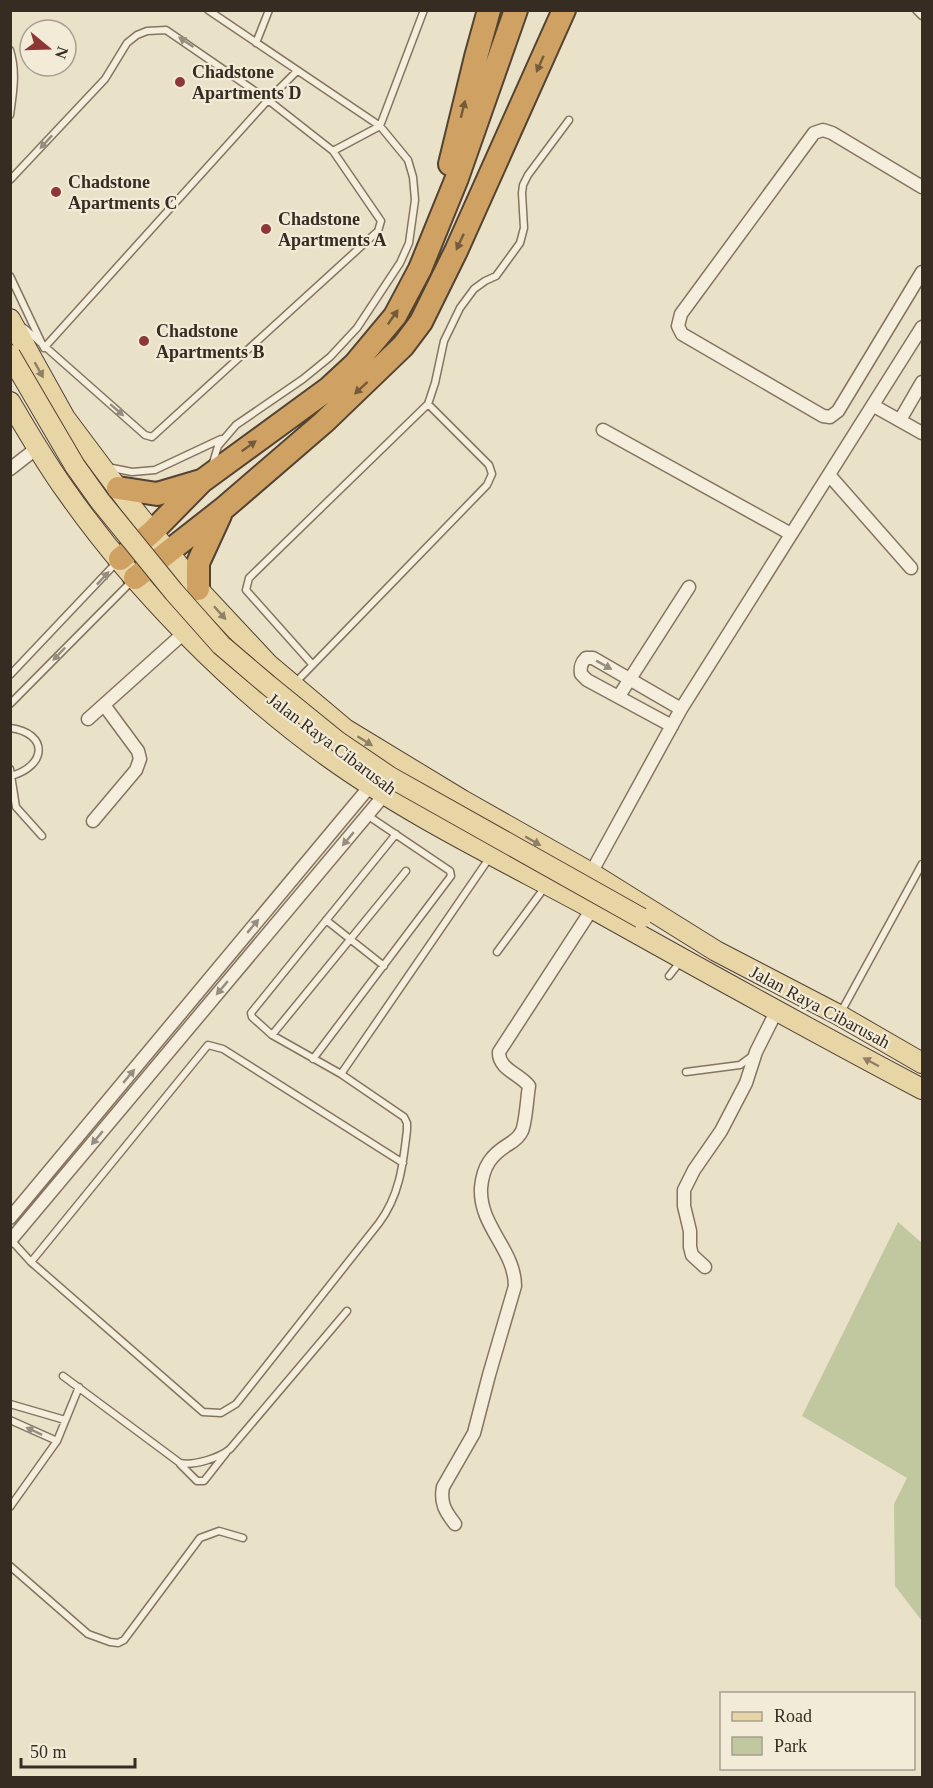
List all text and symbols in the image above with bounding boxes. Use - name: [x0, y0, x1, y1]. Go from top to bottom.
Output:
- north arrow: [18, 18, 78, 78]
- one-way arrow: [178, 36, 194, 48]
- text: N: [52, 44, 72, 61]
- one-way arrow: [536, 56, 545, 73]
- place label: Chadstone Apartments D: [192, 62, 302, 103]
- marker: Chadstone Apartments D: [173, 75, 187, 89]
- one-way arrow: [458, 99, 468, 118]
- one-way arrow: [39, 135, 53, 150]
- place label: Chadstone Apartments C: [68, 172, 178, 213]
- marker: Chadstone Apartments C: [49, 185, 63, 199]
- place label: Chadstone Apartments A: [278, 209, 387, 250]
- marker: Chadstone Apartments A: [259, 222, 273, 236]
- one-way arrow: [455, 233, 465, 251]
- one-way arrow: [387, 309, 399, 325]
- place label: Chadstone Apartments B: [156, 321, 265, 362]
- marker: Chadstone Apartments B: [137, 334, 151, 348]
- one-way arrow: [34, 362, 44, 379]
- one-way arrow: [353, 381, 368, 395]
- one-way arrow: [109, 403, 124, 416]
- one-way arrow: [241, 440, 257, 452]
- one-way arrow: [96, 570, 110, 585]
- one-way arrow: [213, 605, 226, 620]
- one-way arrow: [53, 646, 67, 660]
- one-way arrow: [596, 659, 612, 670]
- street label: Jalan Raya Cibarusah: [264, 689, 400, 799]
- one-way arrow: [357, 736, 374, 747]
- one-way arrow: [341, 831, 354, 847]
- one-way arrow: [525, 835, 541, 846]
- one-way arrow: [247, 918, 260, 934]
- street label: Jalan Raya Cibarusah: [746, 962, 894, 1052]
- one-way arrow: [217, 981, 229, 996]
- one-way arrow: [862, 1057, 879, 1067]
- one-way arrow: [122, 1068, 135, 1084]
- one-way arrow: [91, 1130, 104, 1146]
- one-way arrow: [26, 1426, 43, 1435]
- legend: [720, 1692, 915, 1770]
- text: Road: [774, 1706, 812, 1726]
- scale bar: [21, 1731, 135, 1769]
- text: Park: [774, 1736, 807, 1756]
- text: 50 m: [30, 1742, 67, 1762]

